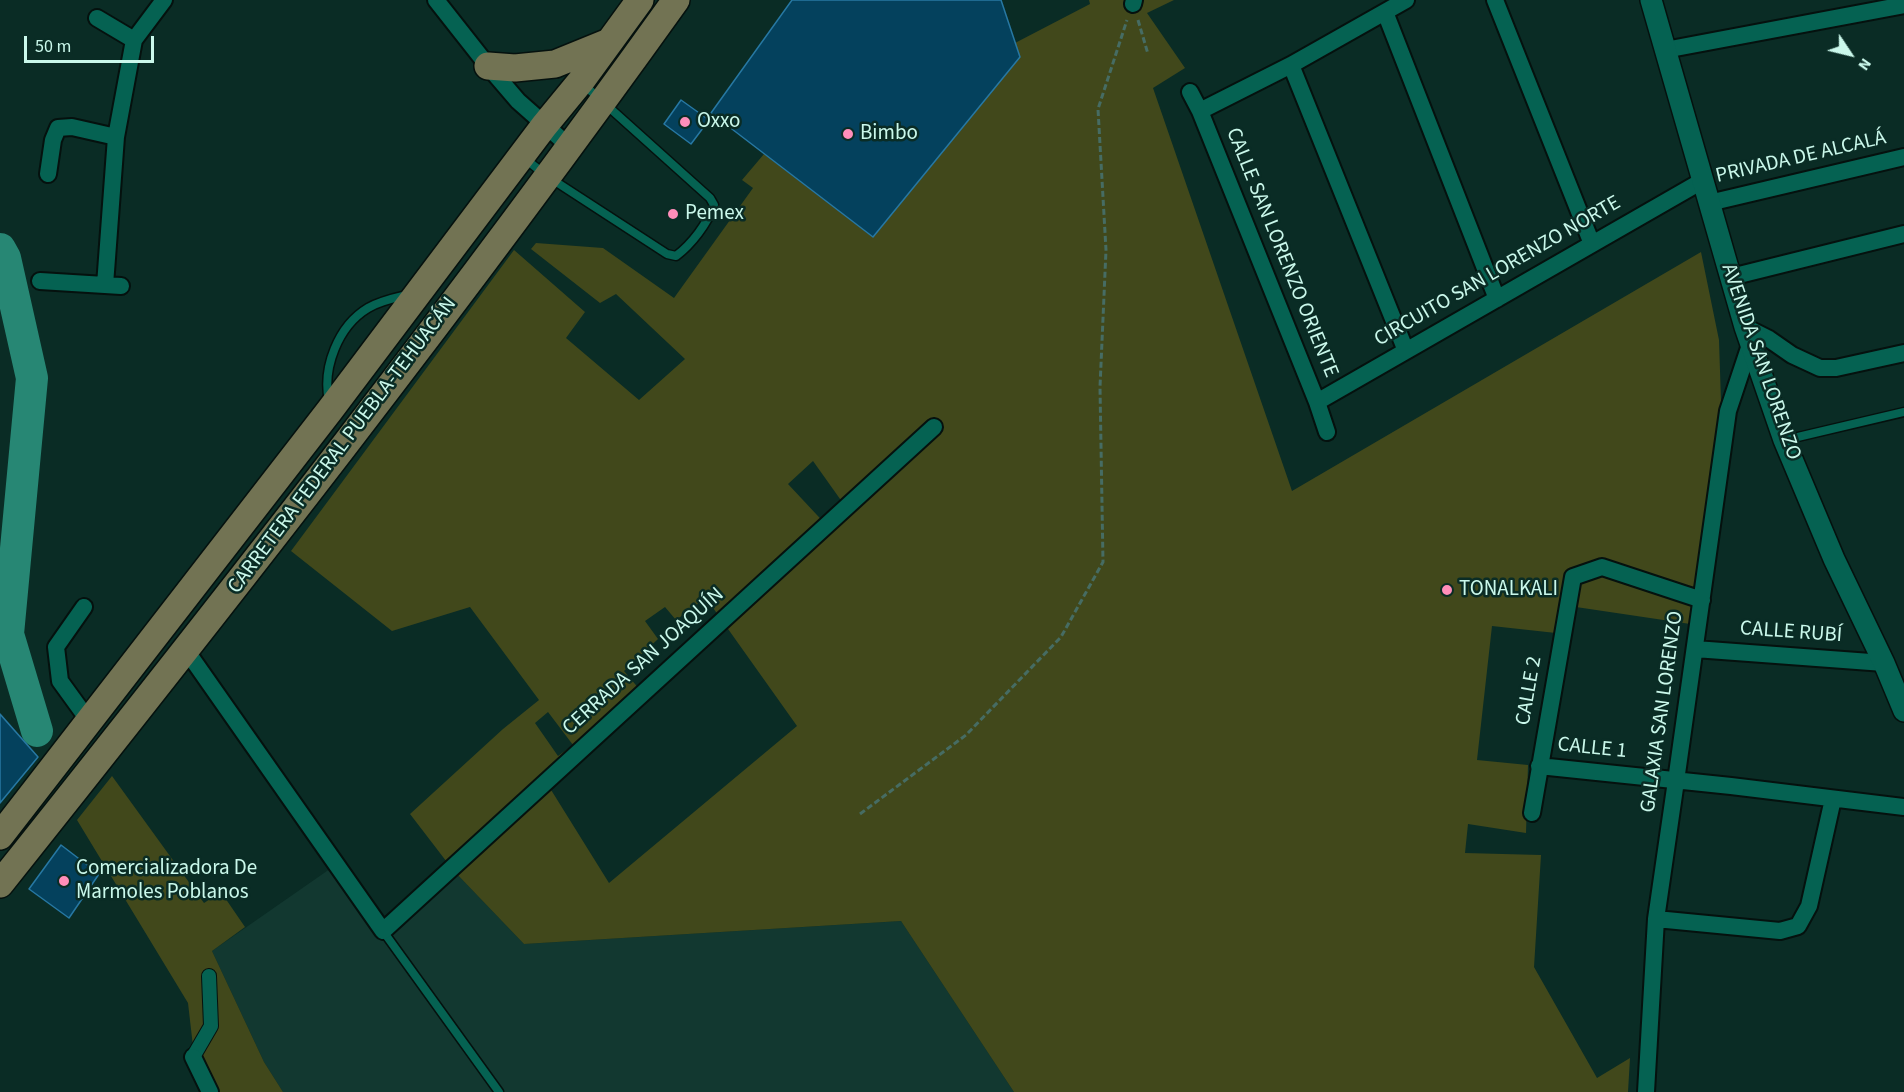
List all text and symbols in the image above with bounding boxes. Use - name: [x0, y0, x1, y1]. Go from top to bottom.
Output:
- scale bar: [27, 24, 158, 62]
- north arrow: [1820, 24, 1880, 84]
- text: 50 m: [35, 34, 71, 59]
- text: N: [1853, 54, 1877, 75]
- place label: Oxxo: [697, 109, 740, 135]
- marker: Oxxo: [678, 115, 692, 129]
- place label: Bimbo: [860, 121, 918, 147]
- street label: CALLE SAN LORENZO ORIENTE: [1219, 124, 1343, 382]
- street label: PRIVADA DE ALCALÁ: [1713, 126, 1889, 190]
- marker: Bimbo: [841, 127, 855, 141]
- street label: CIRCUITO SAN LORENZO NORTE: [1370, 191, 1626, 353]
- place label: Pemex: [685, 201, 744, 227]
- marker: Pemex: [666, 207, 680, 221]
- street label: AVENIDA SAN LORENZO: [1715, 261, 1805, 463]
- street label: CARRETERA FEDERAL PUEBLA-TEHUACÁN: [223, 293, 463, 599]
- place label: TONALKALI: [1459, 577, 1558, 603]
- street label: CERRADA SAN JOAQUÍN: [558, 583, 730, 741]
- marker: TONALKALI: [1440, 583, 1454, 597]
- street label: GALAXIA SAN LORENZO: [1636, 610, 1690, 814]
- street label: CALLE RUBÍ: [1739, 617, 1843, 649]
- street label: CALLE 2: [1512, 655, 1548, 727]
- street label: CALLE 1: [1556, 733, 1628, 765]
- place label: Comercializadora De Marmoles Poblanos: [76, 856, 257, 906]
- marker: Comercializadora De Marmoles Poblanos: [57, 874, 71, 888]

